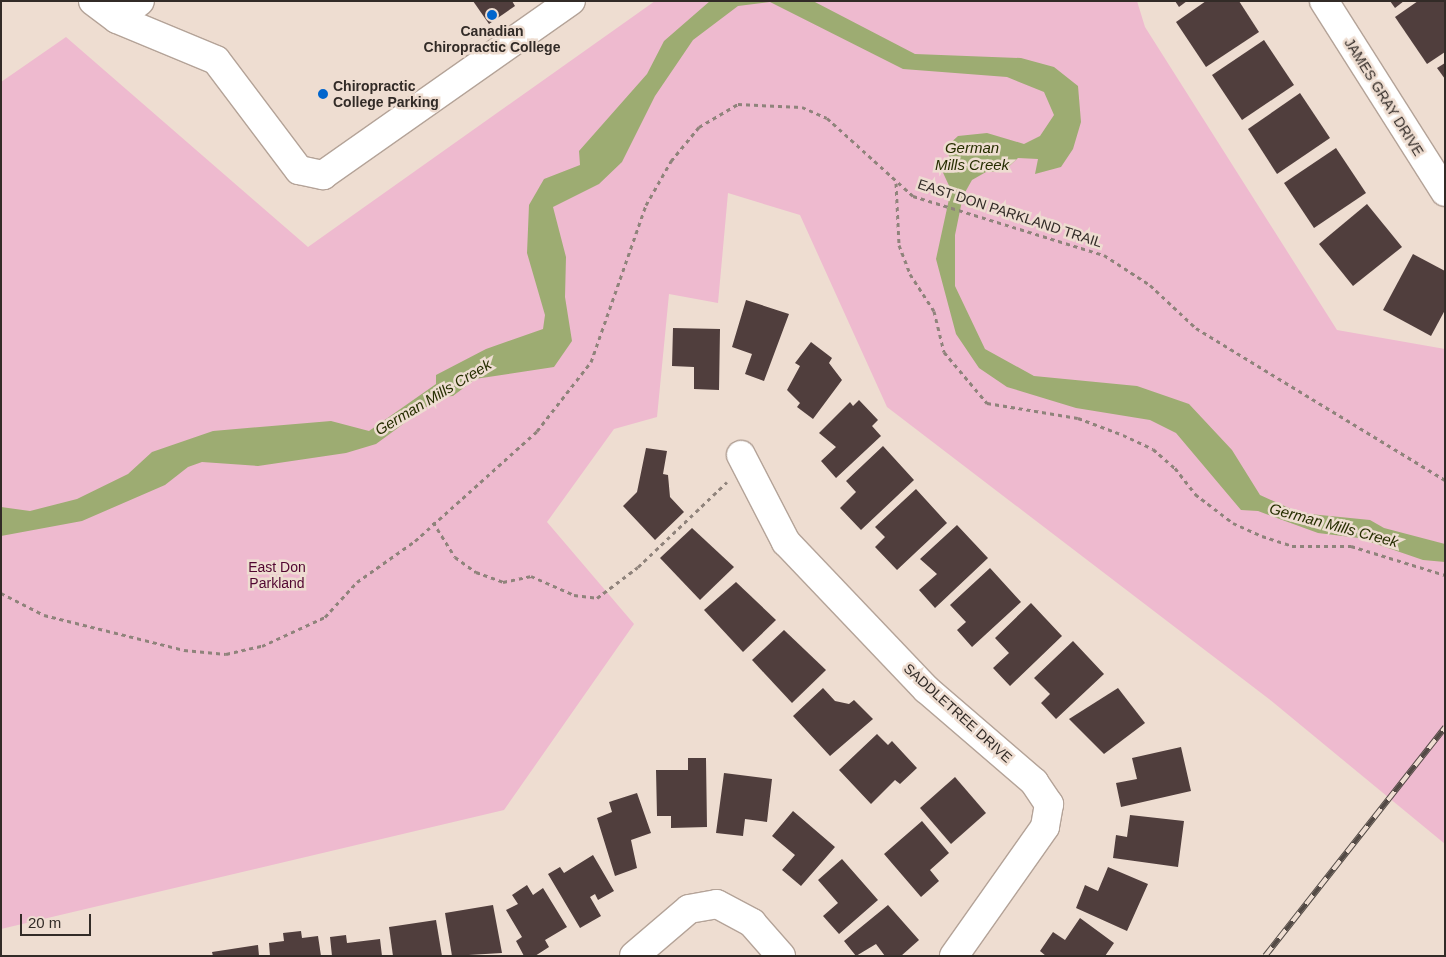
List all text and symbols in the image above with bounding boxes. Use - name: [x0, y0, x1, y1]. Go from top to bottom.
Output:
- marker: Canadian Chiropractic College: [486, 9, 498, 21]
- place label: Canadian Chiropractic College: [424, 23, 560, 56]
- street label: JAMES GRAY DRIVE: [1341, 35, 1427, 159]
- place label: Chiropractic College Parking: [333, 78, 439, 110]
- marker: Chiropractic College Parking: [317, 88, 329, 100]
- water label: German Mills Creek: [935, 138, 1009, 173]
- street label: EAST DON PARKLAND TRAIL: [915, 175, 1105, 251]
- water label: German Mills Creek: [372, 355, 494, 439]
- water label: German Mills Creek: [1268, 499, 1400, 551]
- park label: East Don Parkland: [248, 559, 306, 592]
- street label: SADDLETREE DRIVE: [900, 660, 1016, 766]
- scale bar: [22, 904, 94, 936]
- text: 20 m: [28, 914, 61, 931]

